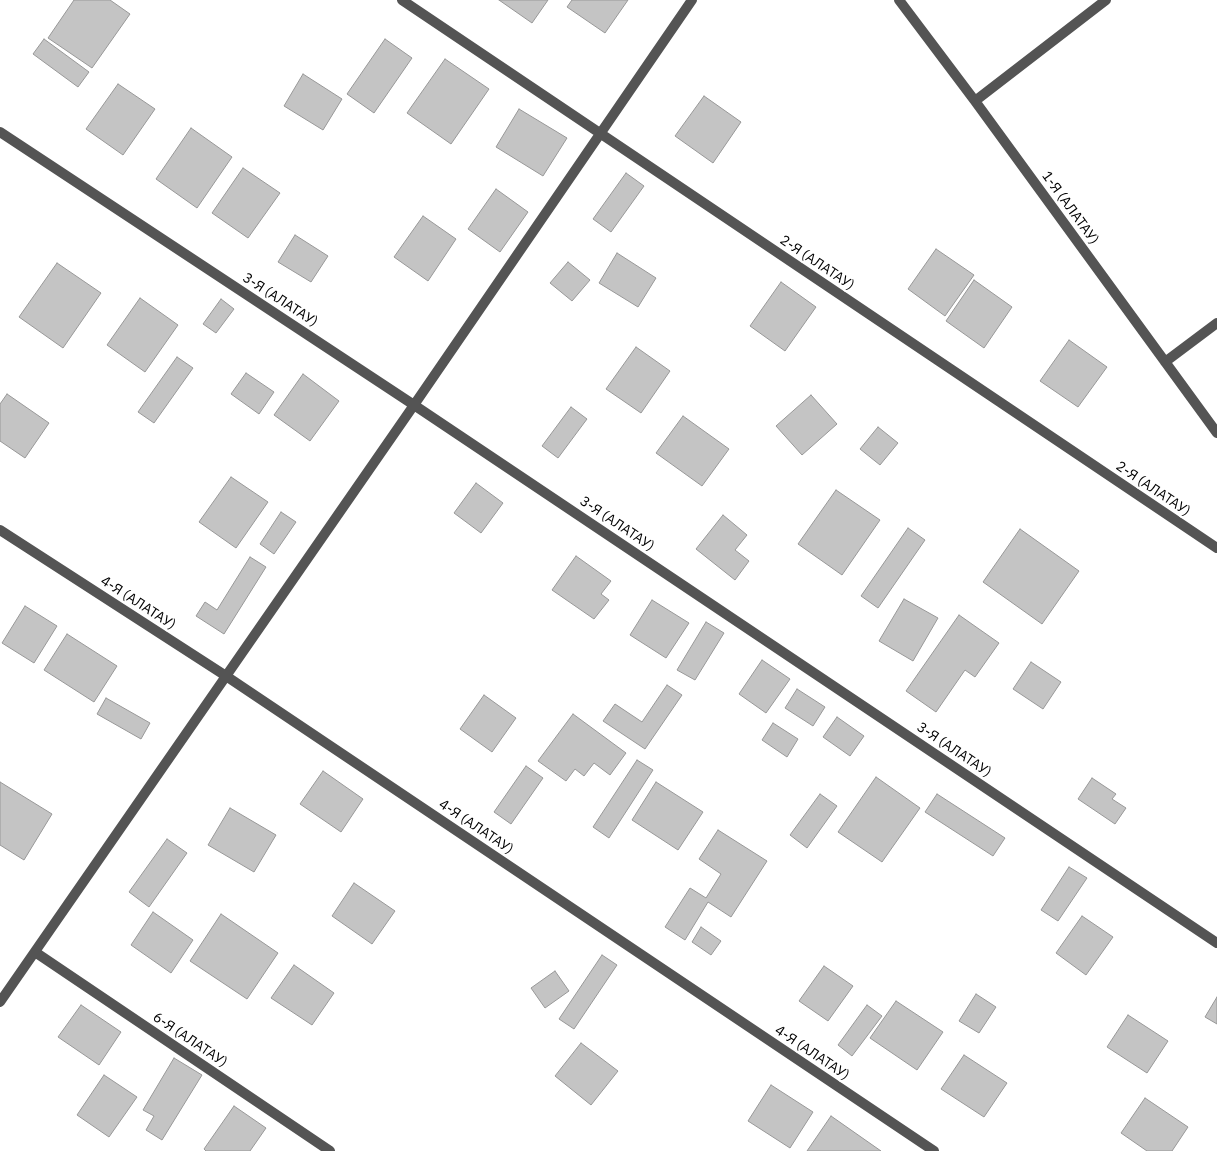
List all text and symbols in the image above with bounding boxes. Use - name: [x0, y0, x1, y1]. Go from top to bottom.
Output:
- street label: 1-Я (АЛАТАУ): [1038, 168, 1102, 248]
- street label: 2-Я (АЛАТАУ): [777, 232, 857, 294]
- street label: 3-Я (АЛАТАУ): [239, 270, 321, 330]
- street label: 2-Я (АЛАТАУ): [1113, 458, 1193, 520]
- street label: 3-Я (АЛАТАУ): [577, 493, 657, 555]
- street label: 4-Я (АЛАТАУ): [97, 573, 179, 633]
- street label: 3-Я (АЛАТАУ): [914, 719, 994, 781]
- street label: 4-Я (АЛАТАУ): [436, 796, 516, 858]
- street label: 6-Я (АЛАТАУ): [150, 1009, 230, 1071]
- street label: 4-Я (АЛАТАУ): [772, 1022, 852, 1084]

